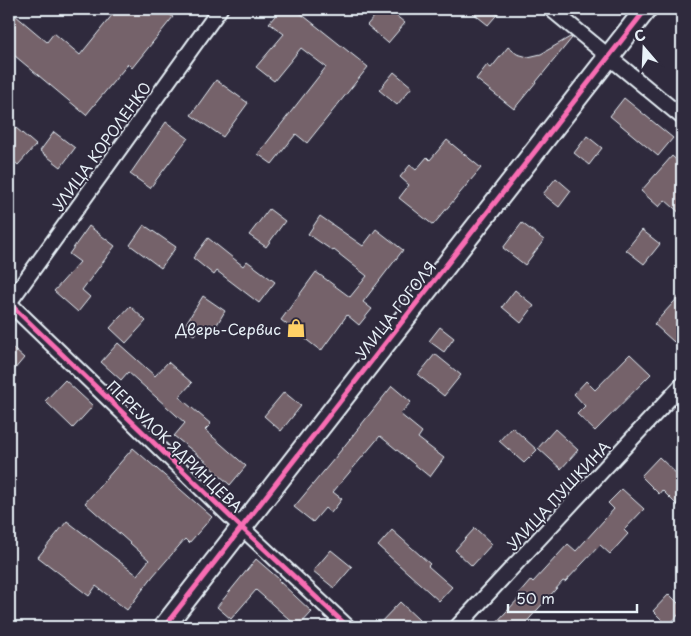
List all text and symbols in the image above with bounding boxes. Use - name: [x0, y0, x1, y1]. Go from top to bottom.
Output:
- north arrow: [618, 22, 668, 72]
- text: С: [631, 24, 648, 47]
- street label: УЛИЦА КОРОЛЕНКО: [46, 77, 156, 215]
- street label: УЛИЦА ГОГОЛЯ: [349, 256, 441, 364]
- place label: Дверь-Сервис: [174, 317, 281, 340]
- shop icon: Дверь-Сервис: [285, 317, 307, 339]
- street label: ПЕРЕУЛОК ЯДРИНЦЕВА: [102, 375, 248, 517]
- street label: УЛИЦА ПУШКИНА: [501, 435, 615, 555]
- scale bar: [508, 581, 637, 613]
- text: 50 m: [516, 586, 555, 609]

